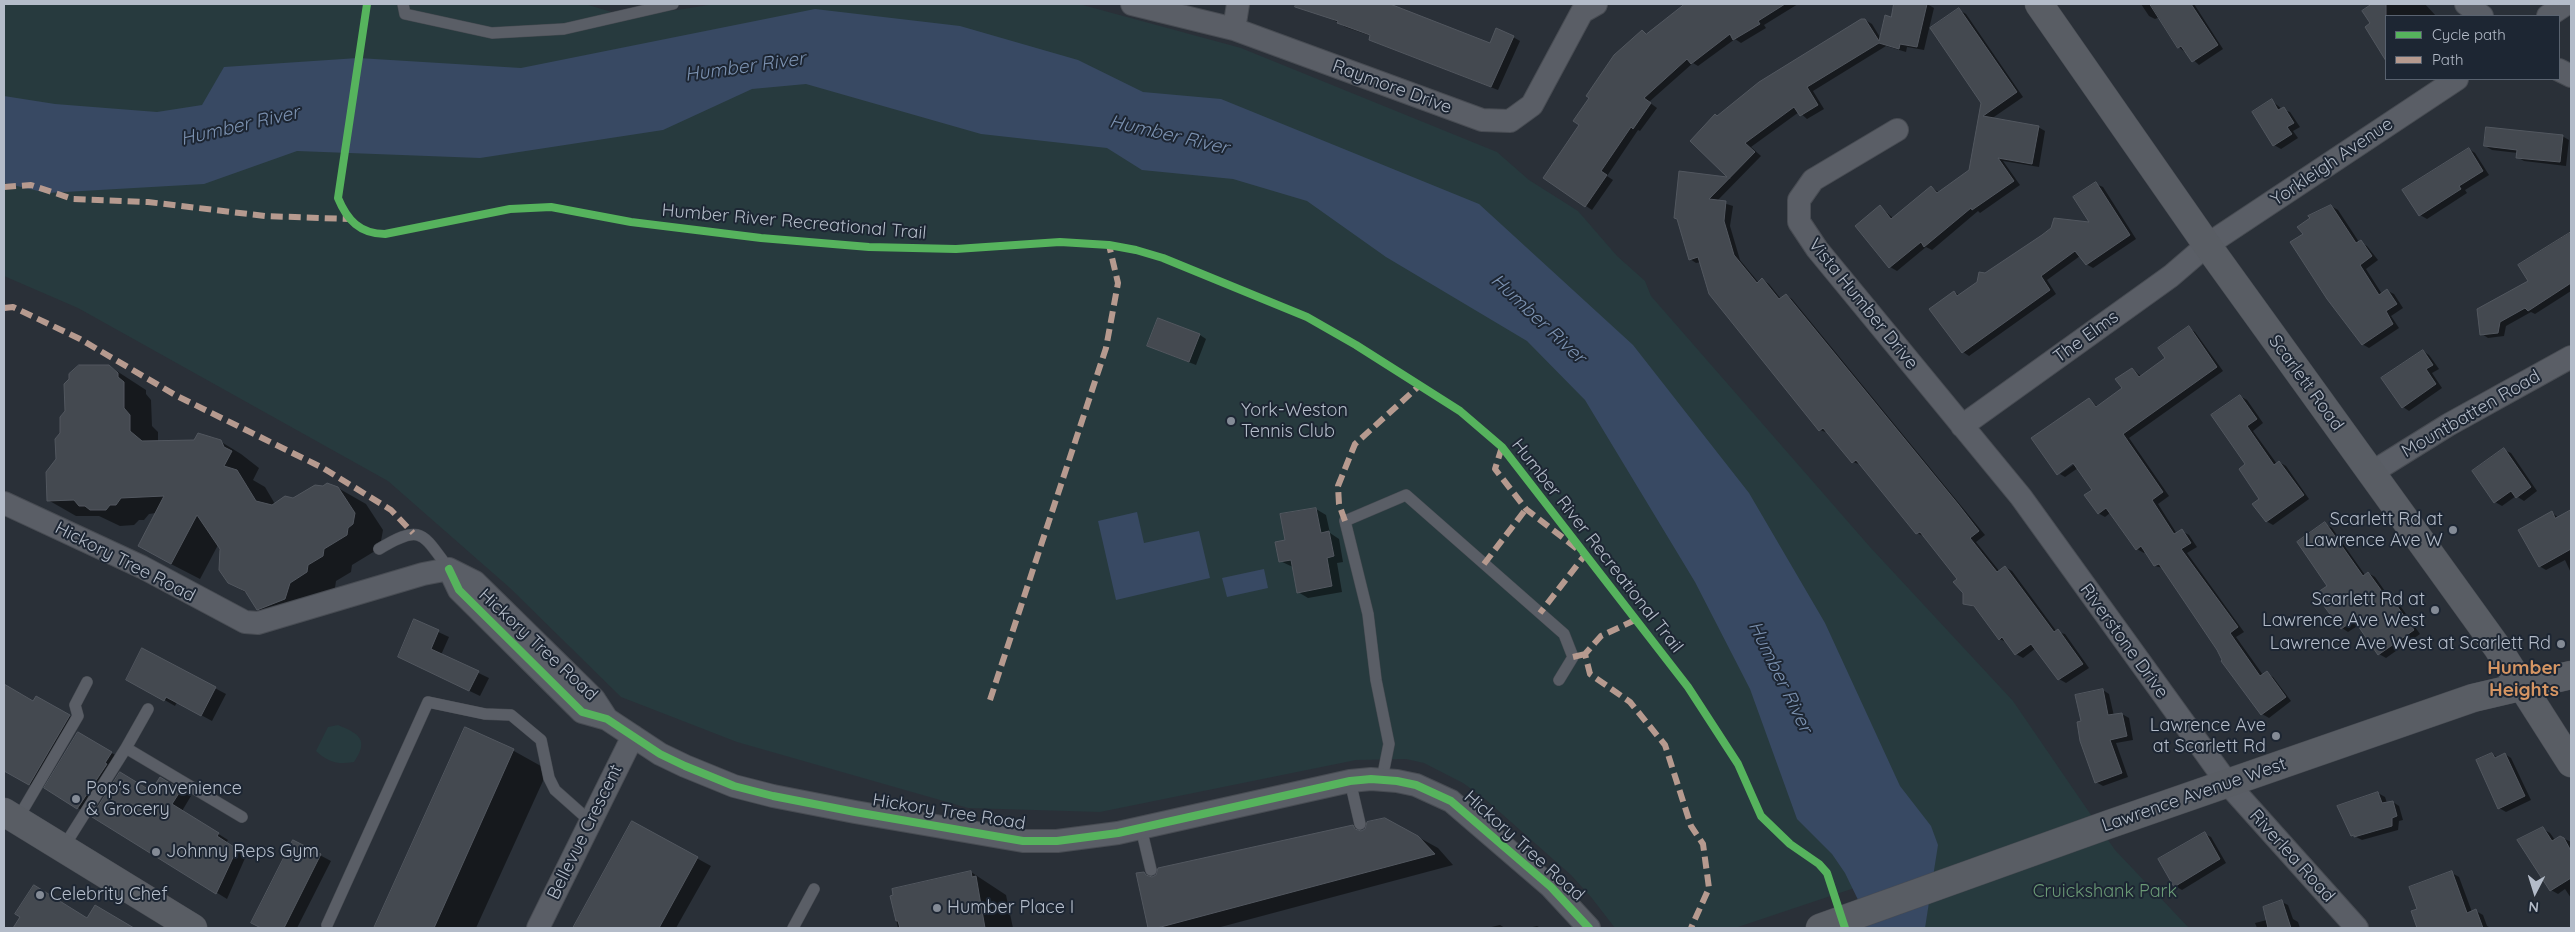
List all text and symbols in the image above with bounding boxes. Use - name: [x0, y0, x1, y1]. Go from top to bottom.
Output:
- legend: [2385, 15, 2560, 80]
- text: Cycle path: [2432, 25, 2506, 44]
- water label: Humber River: [683, 47, 807, 87]
- text: Path: [2432, 50, 2464, 69]
- street label: Raymore Drive: [1329, 55, 1455, 119]
- water label: Humber River: [178, 101, 302, 151]
- water label: Humber River: [1107, 110, 1231, 160]
- street label: Yorkleigh Avenue: [2267, 113, 2397, 211]
- street label: Humber River Recreational Trail: [661, 200, 927, 244]
- street label: Vista Humber Drive: [1804, 234, 1922, 374]
- water label: Humber River: [1486, 269, 1590, 369]
- street label: The Elms: [2049, 306, 2123, 368]
- street label: Scarlett Road: [2264, 331, 2348, 435]
- street label: Mountbatten Road: [2398, 366, 2544, 462]
- place label: York-Weston Tennis Club: [1241, 400, 1348, 442]
- marker: York-Weston Tennis Club: [1225, 415, 1237, 427]
- street label: Humber River Recreational Trail: [1507, 435, 1687, 657]
- place label: Scarlett Rd at Lawrence Ave W: [2305, 509, 2443, 552]
- street label: Hickory Tree Road: [51, 517, 199, 607]
- marker: Scarlett Rd at Lawrence Ave W: [2447, 524, 2459, 536]
- street label: Riverstone Drive: [2075, 579, 2173, 703]
- street label: Hickory Tree Road: [474, 584, 602, 706]
- place label: Scarlett Rd at Lawrence Ave West: [2262, 589, 2425, 632]
- marker: Scarlett Rd at Lawrence Ave West: [2429, 604, 2441, 616]
- water label: Humber River: [1743, 617, 1817, 737]
- place label: Lawrence Ave West at Scarlett Rd: [2270, 633, 2551, 655]
- marker: Lawrence Ave West at Scarlett Rd: [2555, 638, 2567, 650]
- district label: Humber Heights: [2487, 657, 2561, 701]
- place label: Lawrence Ave at Scarlett Rd: [2150, 715, 2266, 758]
- marker: Lawrence Ave at Scarlett Rd: [2270, 730, 2282, 742]
- street label: Lawrence Avenue West: [2099, 753, 2289, 837]
- street label: Bellevue Crescent: [543, 761, 627, 903]
- place label: Pop's Convenience & Grocery: [86, 778, 242, 821]
- street label: Hickory Tree Road: [1459, 786, 1589, 906]
- street label: Hickory Tree Road: [871, 789, 1027, 835]
- marker: Pop's Convenience & Grocery: [70, 793, 82, 805]
- street label: Riverlea Road: [2245, 805, 2339, 907]
- place label: Johnny Reps Gym: [166, 841, 319, 863]
- marker: Johnny Reps Gym: [150, 846, 162, 858]
- north arrow: [2510, 867, 2560, 917]
- park label: Cruickshank Park: [2033, 881, 2177, 903]
- place label: Celebrity Chef: [50, 884, 168, 906]
- marker: Celebrity Chef: [34, 889, 46, 901]
- place label: Humber Place I: [947, 897, 1074, 919]
- text: N: [2528, 898, 2540, 916]
- marker: Humber Place I: [931, 902, 943, 914]

